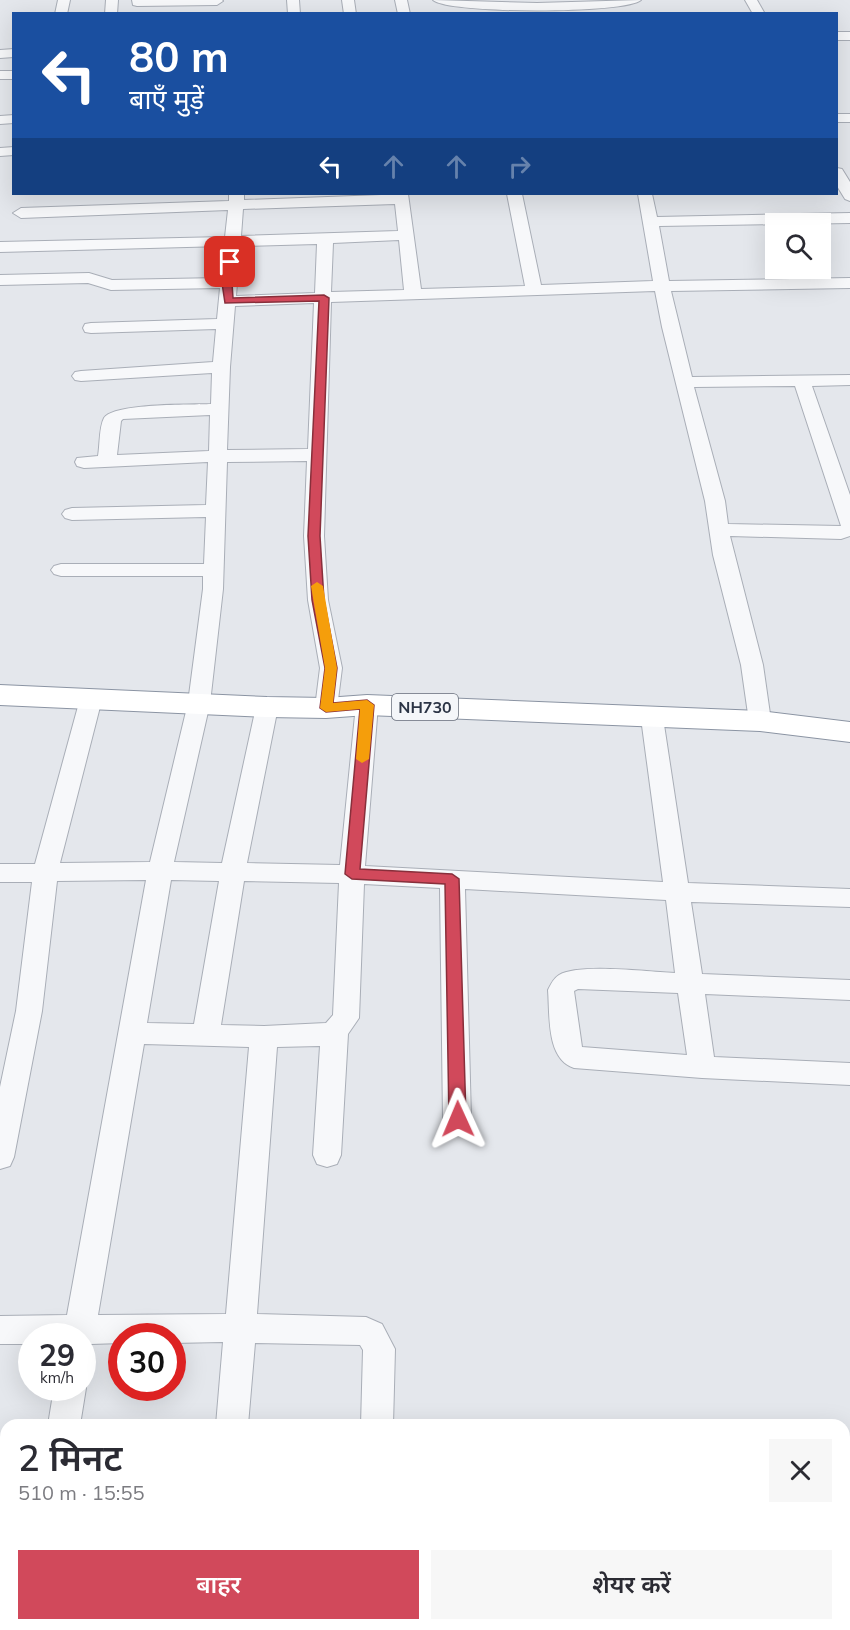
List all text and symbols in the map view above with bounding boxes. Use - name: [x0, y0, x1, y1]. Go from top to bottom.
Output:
- text: 80 m: [129, 30, 229, 83]
- icon: left: [30, 36, 108, 114]
- text: बाएँ मुड़ें: [129, 82, 204, 116]
- icon: left: [314, 150, 347, 183]
- icon: ahead: [377, 150, 410, 183]
- icon: ahead: [440, 150, 473, 183]
- icon: right: [503, 150, 536, 183]
- map controls: [765, 213, 831, 279]
- button: search: [765, 213, 831, 279]
- pin: [204, 236, 255, 287]
- icon: arrive: [213, 245, 246, 278]
- road number: NH730: [392, 694, 458, 720]
- position arrow: [426, 1087, 490, 1151]
- speed limit sign: 30: [108, 1323, 186, 1401]
- text: 29: [39, 1336, 75, 1374]
- text: km/h: [40, 1368, 74, 1387]
- text: 2 मिनट: [18, 1435, 122, 1480]
- button: close: [769, 1439, 832, 1502]
- text: 510 m · 15:55: [18, 1480, 144, 1505]
- button: बाहर: [18, 1550, 419, 1619]
- button: शेयर करें: [431, 1550, 832, 1619]

